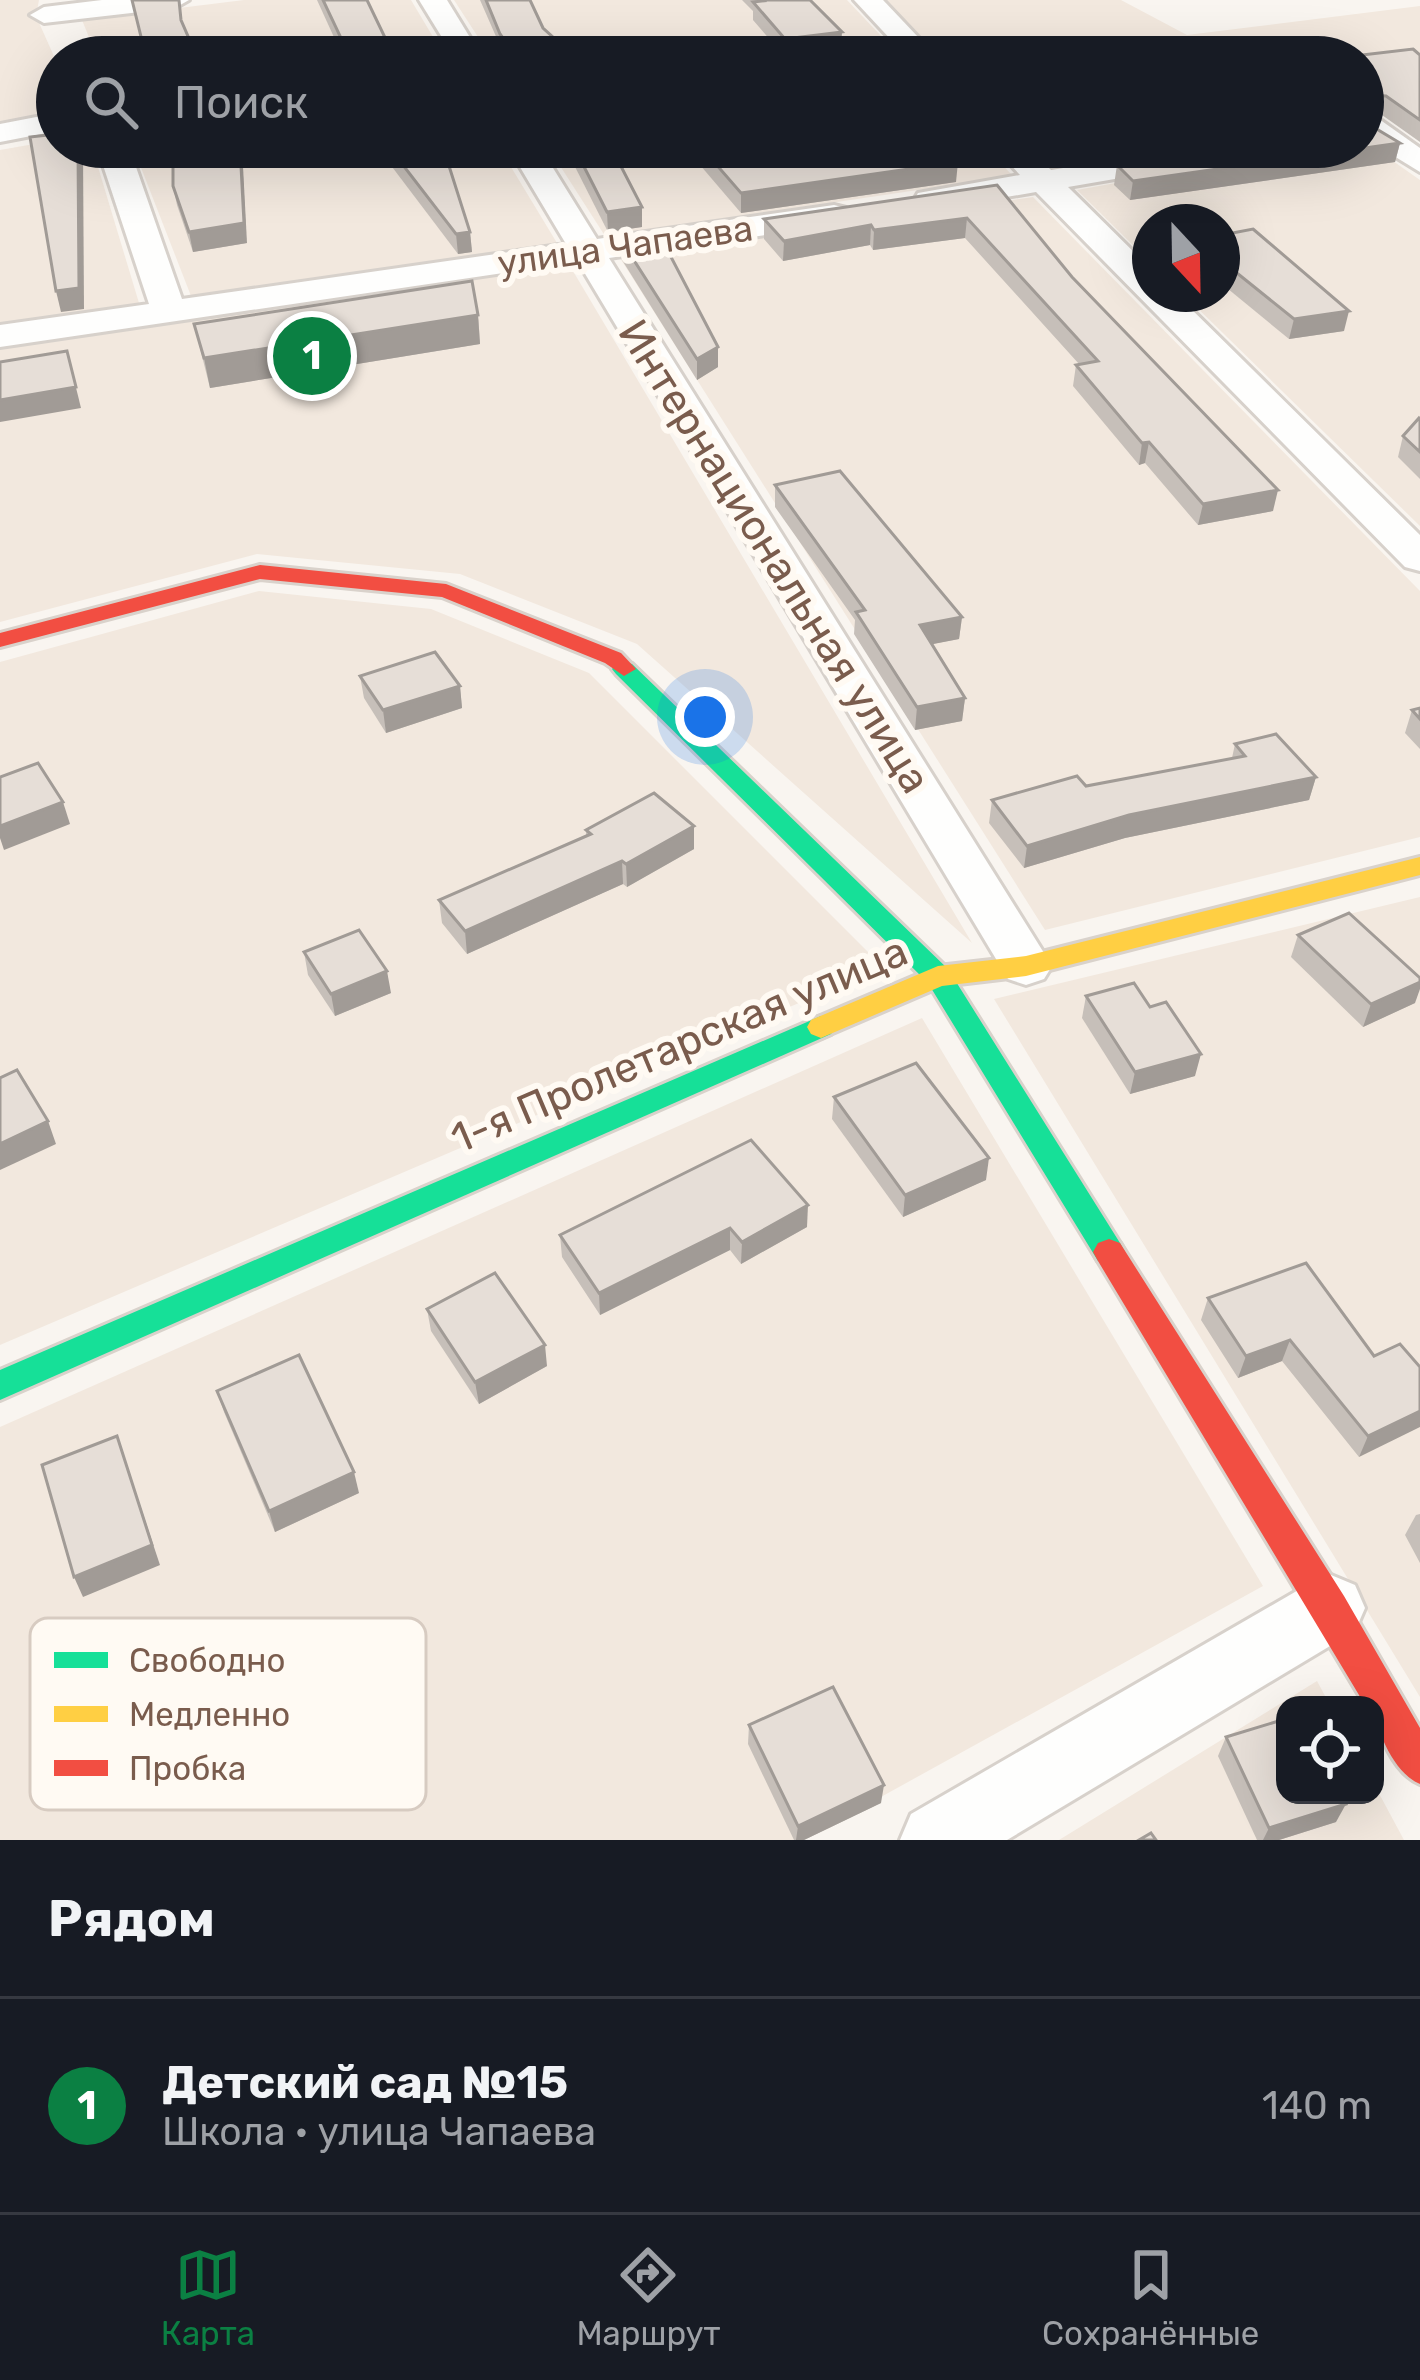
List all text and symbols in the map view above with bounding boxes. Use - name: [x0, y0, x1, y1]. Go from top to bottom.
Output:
- search box: [36, 36, 1384, 168]
- icon: search: [78, 69, 144, 135]
- text: Поиск: [174, 76, 308, 129]
- north arrow: [1132, 204, 1240, 312]
- street label: улица Чапаева: [495, 206, 755, 285]
- pin: 1: [273, 311, 351, 401]
- street label: Интернациональная улица: [608, 311, 941, 802]
- your location: [675, 687, 735, 747]
- street label: 1-я Пролетарская улица: [444, 926, 915, 1164]
- legend: [30, 1618, 426, 1810]
- text: Свободно: [129, 1641, 285, 1680]
- text: Медленно: [129, 1695, 290, 1734]
- map controls: [1276, 1696, 1384, 1804]
- button: locate: [1276, 1696, 1384, 1804]
- text: Пробка: [129, 1749, 246, 1788]
- text: Рядом: [48, 1888, 215, 1949]
- text: Детский сад №15: [162, 2056, 568, 2109]
- text: 1: [77, 2083, 97, 2129]
- text: 140 m: [1262, 2083, 1372, 2129]
- text: Школа · улица Чапаева: [162, 2109, 596, 2155]
- tab: Карта: [161, 2242, 255, 2353]
- tab: Маршрут: [576, 2242, 720, 2353]
- tab: Сохранённые: [1042, 2242, 1259, 2353]

